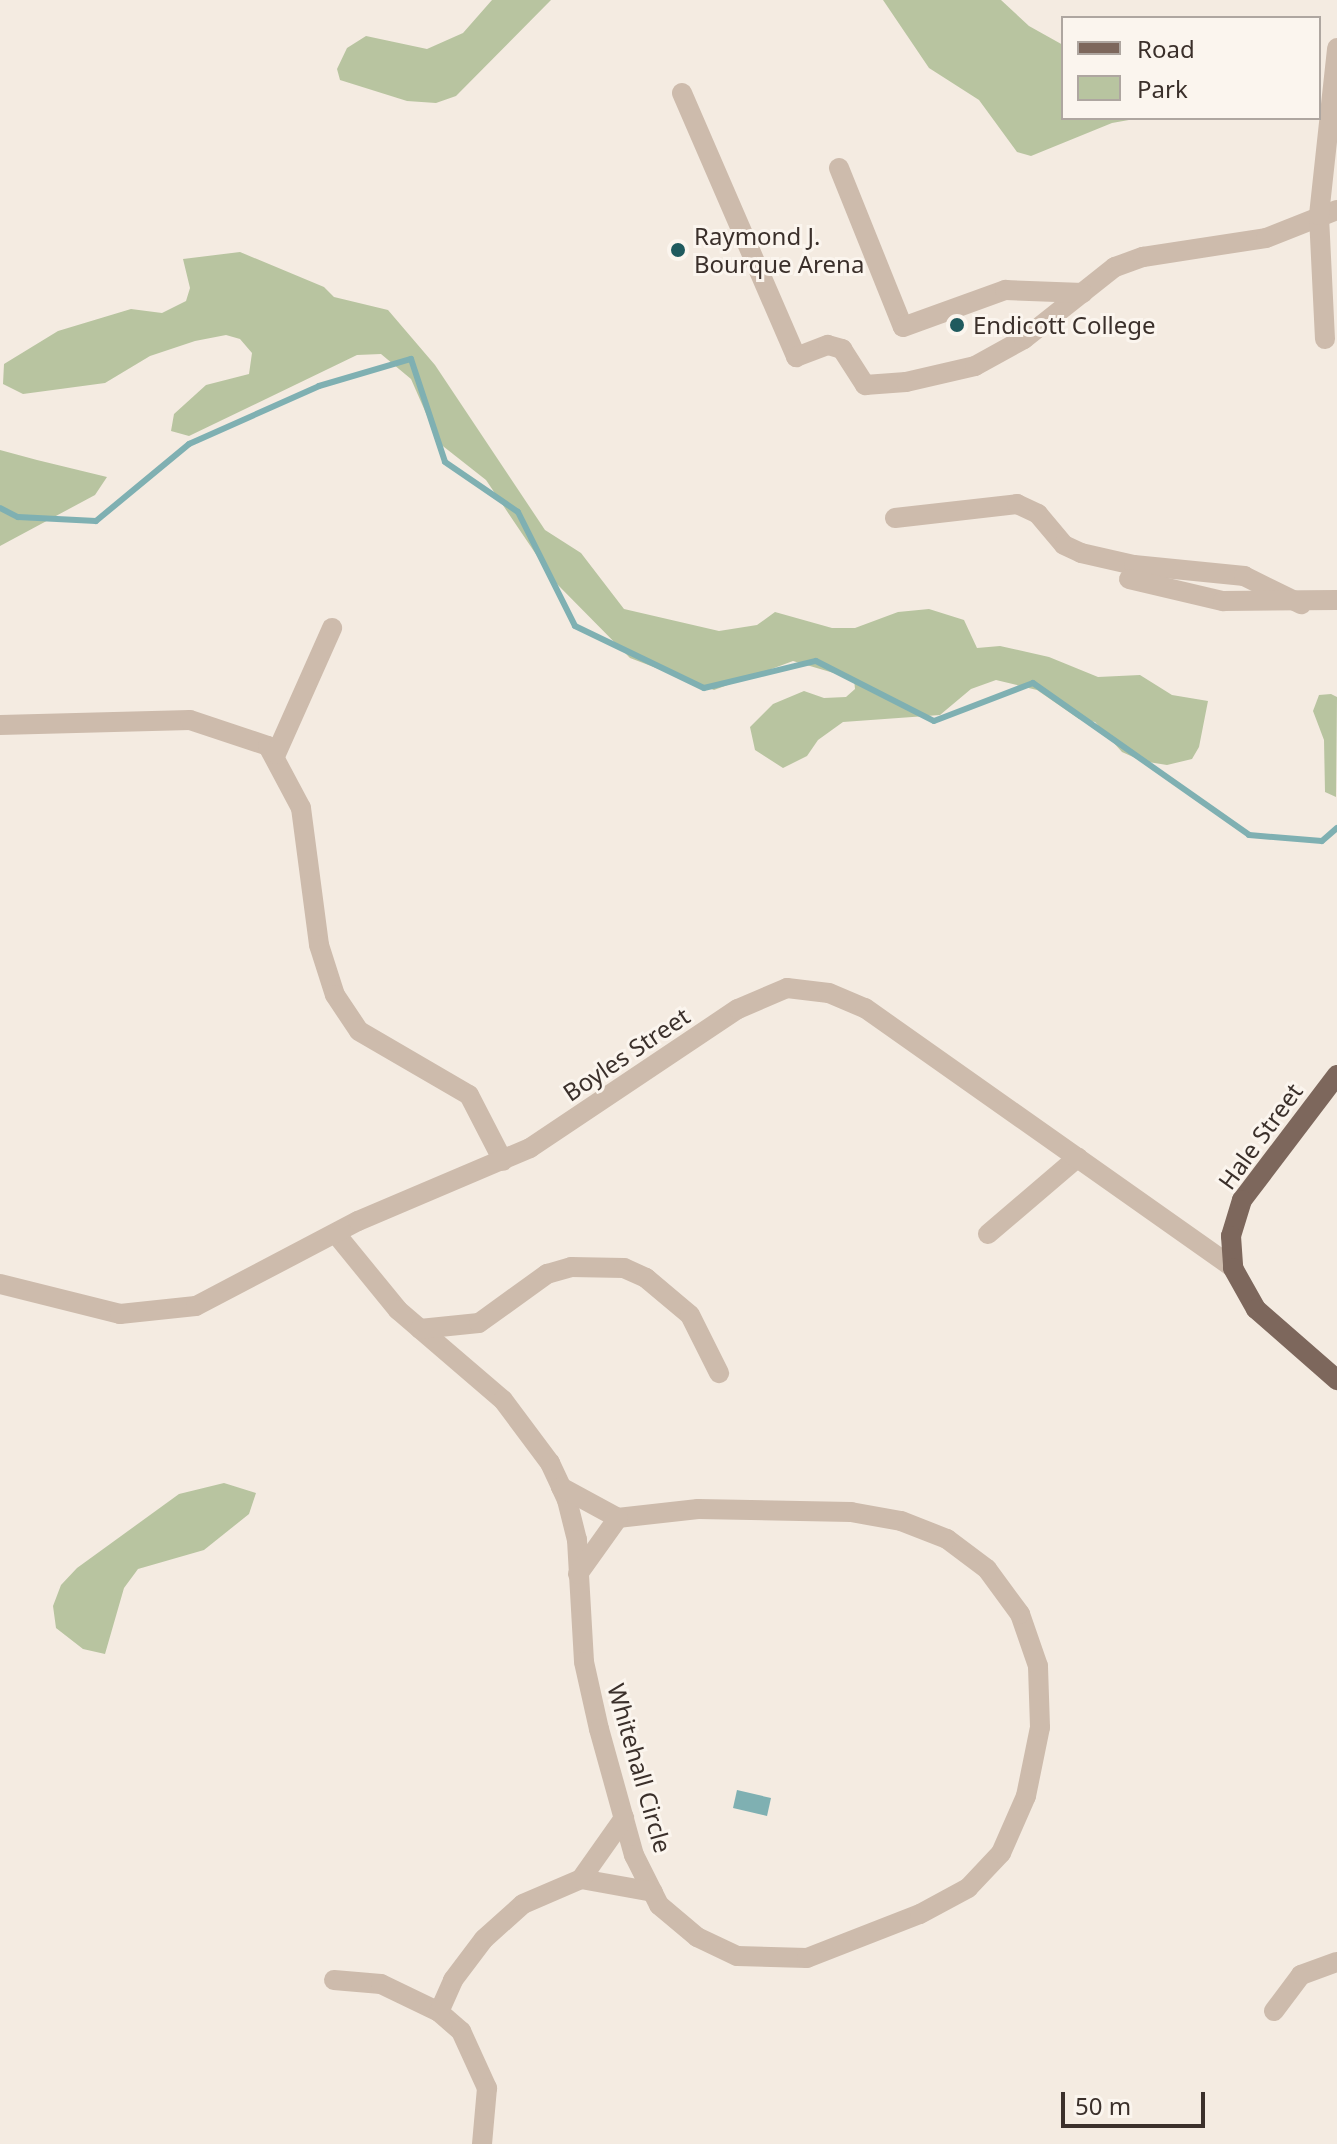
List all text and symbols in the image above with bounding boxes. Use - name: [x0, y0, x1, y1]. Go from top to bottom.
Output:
- legend: [1061, 16, 1321, 120]
- text: Road: [1137, 32, 1195, 65]
- text: Park: [1137, 72, 1188, 105]
- place label: Raymond J. Bourque Arena: [694, 222, 864, 278]
- marker: Raymond J. Bourque Arena: [669, 241, 687, 259]
- place label: Endicott College: [973, 311, 1156, 339]
- marker: Endicott College: [948, 316, 966, 334]
- street label: Boyles Street: [557, 1001, 695, 1107]
- street label: Hale Street: [1212, 1077, 1308, 1195]
- street label: Whitehall Circle: [602, 1680, 678, 1856]
- scale bar: [1065, 2076, 1209, 2126]
- text: 50 m: [1075, 2089, 1131, 2122]

